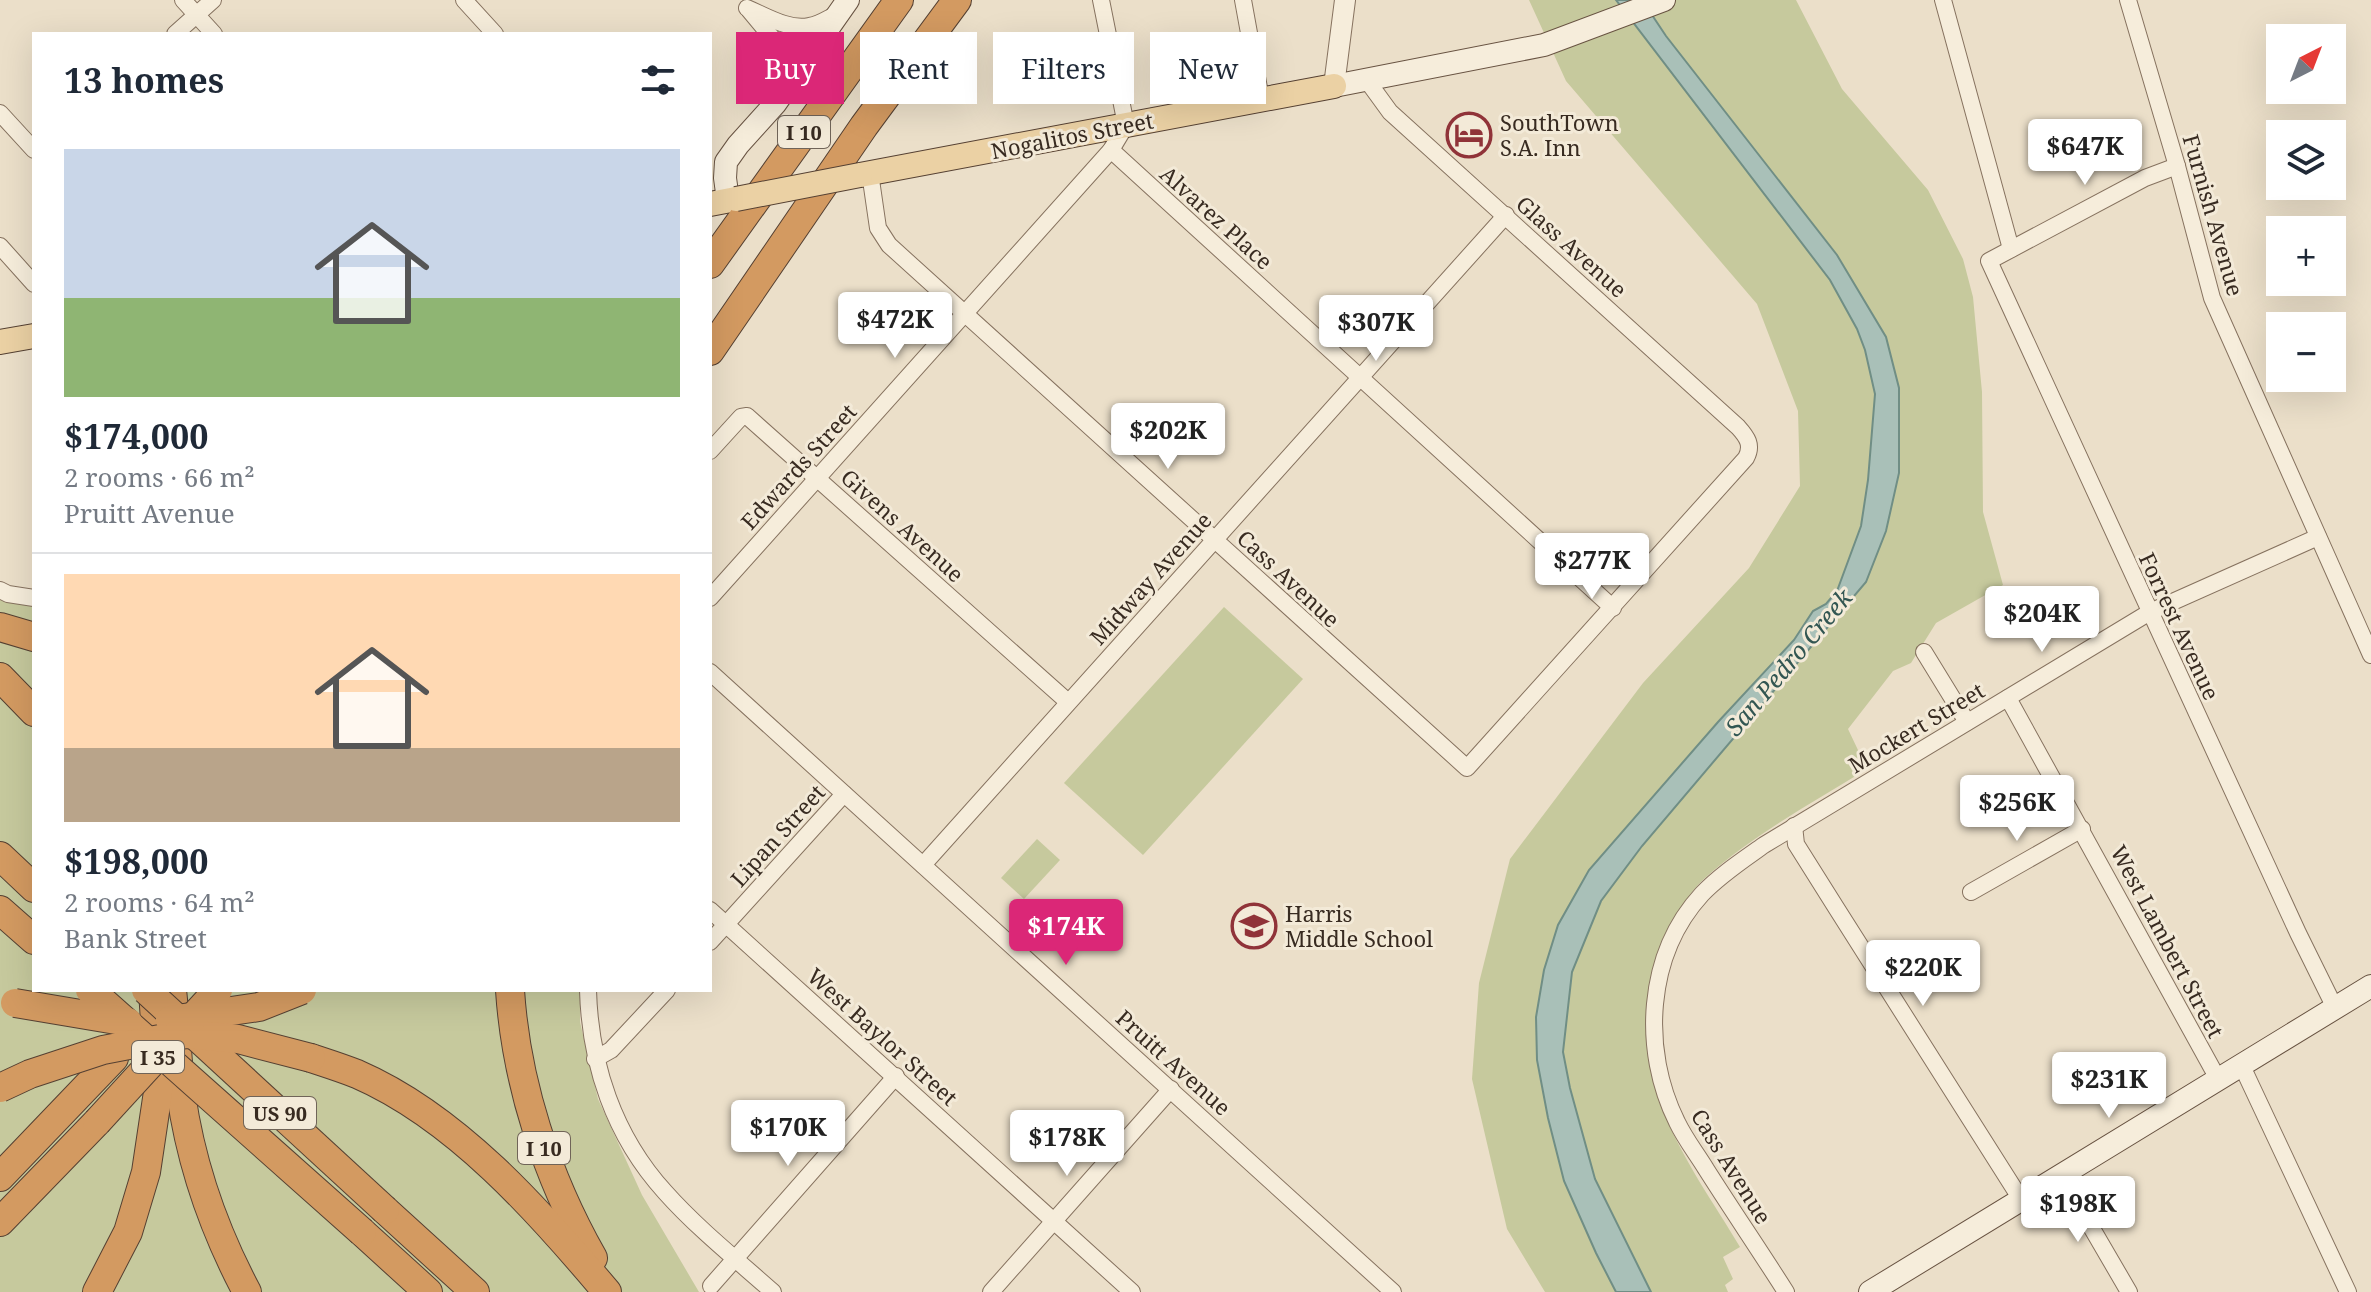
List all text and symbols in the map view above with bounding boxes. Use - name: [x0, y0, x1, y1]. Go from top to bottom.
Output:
- north arrow: [2266, 24, 2346, 104]
- map controls: [2266, 24, 2346, 392]
- chip: Buy: [736, 32, 844, 104]
- chip: Rent: [860, 32, 977, 104]
- chip: Filters: [993, 32, 1134, 104]
- chip: New: [1150, 32, 1266, 104]
- text: 13 homes: [64, 57, 224, 103]
- icon: filters: [636, 58, 680, 102]
- street label: Nogalitos Street: [988, 104, 1156, 165]
- place label: SouthTown S.A. Inn: [1500, 107, 1619, 162]
- hotel icon: SouthTown S.A. Inn: [1445, 111, 1493, 159]
- road number: I 10: [778, 116, 830, 148]
- pin: $647K: [2029, 119, 2141, 187]
- button: layers: [2266, 120, 2346, 200]
- text: $647K: [2046, 127, 2124, 163]
- street label: Furnish Avenue: [2177, 131, 2251, 299]
- street label: Alvarez Place: [1154, 158, 1280, 276]
- street label: Glass Avenue: [1510, 188, 1634, 304]
- icon: home: [300, 201, 444, 345]
- button: +: [2266, 216, 2346, 296]
- pin: $472K: [839, 292, 951, 360]
- pin: $307K: [1320, 295, 1432, 363]
- text: $472K: [856, 300, 934, 336]
- text: $307K: [1337, 303, 1415, 339]
- button: −: [2266, 312, 2346, 392]
- street label: Edwards Street: [734, 397, 863, 535]
- pin: $202K: [1112, 403, 1224, 471]
- text: $202K: [1129, 411, 1207, 447]
- text: $174,000: [64, 413, 208, 459]
- text: 2 rooms · 66 m²: [64, 459, 255, 495]
- street label: Givens Avenue: [835, 462, 971, 588]
- text: Pruitt Avenue: [64, 495, 235, 531]
- street label: Midway Avenue: [1082, 505, 1218, 651]
- street label: Cass Avenue: [1231, 523, 1347, 633]
- pin: $277K: [1536, 533, 1648, 601]
- text: $277K: [1553, 541, 1631, 577]
- street label: Forrest Avenue: [2133, 547, 2227, 705]
- water label: San Pedro Creek: [1717, 581, 1860, 742]
- pin: $204K: [1986, 586, 2098, 654]
- text: $204K: [2003, 594, 2081, 630]
- icon: home: [300, 626, 444, 770]
- street label: Mockert Street: [1842, 674, 1990, 779]
- pin: $256K: [1961, 775, 2073, 843]
- street label: Lipan Street: [723, 777, 831, 893]
- text: $256K: [1978, 783, 2056, 819]
- text: $198,000: [64, 838, 208, 884]
- street label: West Lambert Street: [2104, 839, 2232, 1043]
- text: 2 rooms · 64 m²: [64, 884, 255, 920]
- place label: Harris Middle School: [1285, 898, 1433, 953]
- pin: $174K: [1010, 899, 1122, 967]
- school or university icon: Harris Middle School: [1230, 902, 1278, 950]
- text: $174K: [1027, 907, 1105, 943]
- text: Bank Street: [64, 920, 207, 956]
- pin: $220K: [1867, 940, 1979, 1008]
- text: $220K: [1884, 948, 1962, 984]
- street label: West Baylor Street: [801, 960, 965, 1112]
- street label: Pruitt Avenue: [1110, 1003, 1238, 1121]
- road number: I 35: [132, 1041, 184, 1073]
- pin: $231K: [2053, 1052, 2165, 1120]
- text: $231K: [2070, 1060, 2148, 1096]
- road number: US 90: [244, 1097, 316, 1129]
- pin: $170K: [732, 1100, 844, 1168]
- street label: Cass Avenue: [1685, 1103, 1779, 1229]
- text: $170K: [749, 1108, 827, 1144]
- pin: $178K: [1011, 1110, 1123, 1178]
- text: $178K: [1028, 1118, 1106, 1154]
- road number: I 10: [518, 1132, 570, 1164]
- pin: $198K: [2022, 1176, 2134, 1244]
- text: $198K: [2039, 1184, 2117, 1220]

